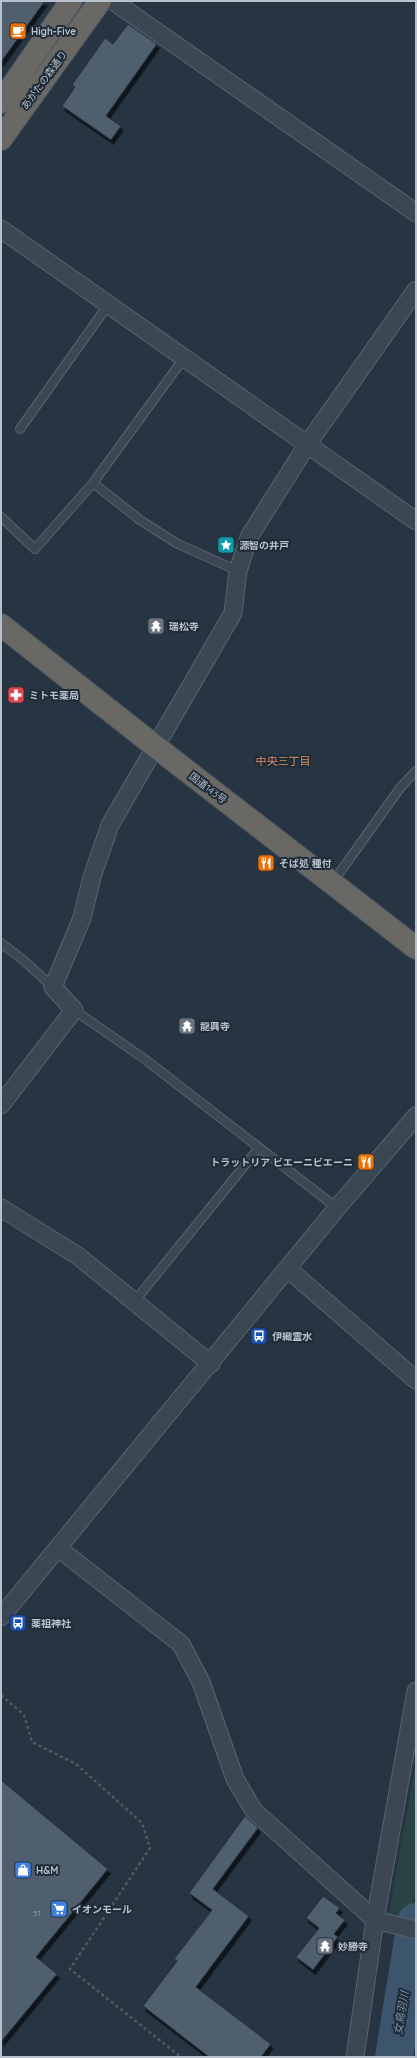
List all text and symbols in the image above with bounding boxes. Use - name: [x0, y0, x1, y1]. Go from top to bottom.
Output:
- cafe icon: High-Five: [8, 21, 28, 41]
- place label: High-Five: [31, 25, 76, 38]
- street label: あがたの森通り: [18, 48, 70, 112]
- place icon: 源智の井戸: [216, 535, 236, 555]
- place label: 源智の井戸: [239, 539, 289, 552]
- temple icon: 瑞松寺: [146, 616, 166, 636]
- place label: 瑞松寺: [169, 620, 199, 633]
- pharmacy icon: ミトモ薬局: [6, 685, 26, 705]
- place label: ミトモ薬局: [29, 689, 79, 702]
- district label: 中央三丁目: [256, 754, 311, 768]
- street label: 国道143号: [186, 770, 230, 806]
- restaurant icon: そば処 種付: [256, 853, 276, 873]
- place label: そば処 種付: [279, 857, 332, 870]
- temple icon: 龍興寺: [177, 1016, 197, 1036]
- place label: 龍興寺: [200, 1020, 230, 1033]
- restaurant icon: トラットリア ビエーニビエーニ: [356, 1152, 376, 1172]
- place label: トラットリア ビエーニビエーニ: [210, 1156, 353, 1169]
- bus stop icon: 伊織霊水: [249, 1326, 269, 1346]
- place label: 伊織霊水: [272, 1330, 313, 1343]
- bus stop icon: 薬祖神社: [8, 1613, 28, 1633]
- place label: 薬祖神社: [31, 1617, 72, 1630]
- shop icon: H&M: [13, 1860, 33, 1880]
- place label: H&M: [36, 1864, 58, 1877]
- supermarket icon: イオンモール: [49, 1899, 69, 1919]
- place label: イオンモール: [72, 1903, 132, 1916]
- house number: 51: [33, 1908, 41, 1918]
- temple icon: 妙勝寺: [315, 1936, 335, 1956]
- place label: 妙勝寺: [338, 1940, 368, 1953]
- water label: 女鳥羽川: [391, 1989, 412, 2036]

